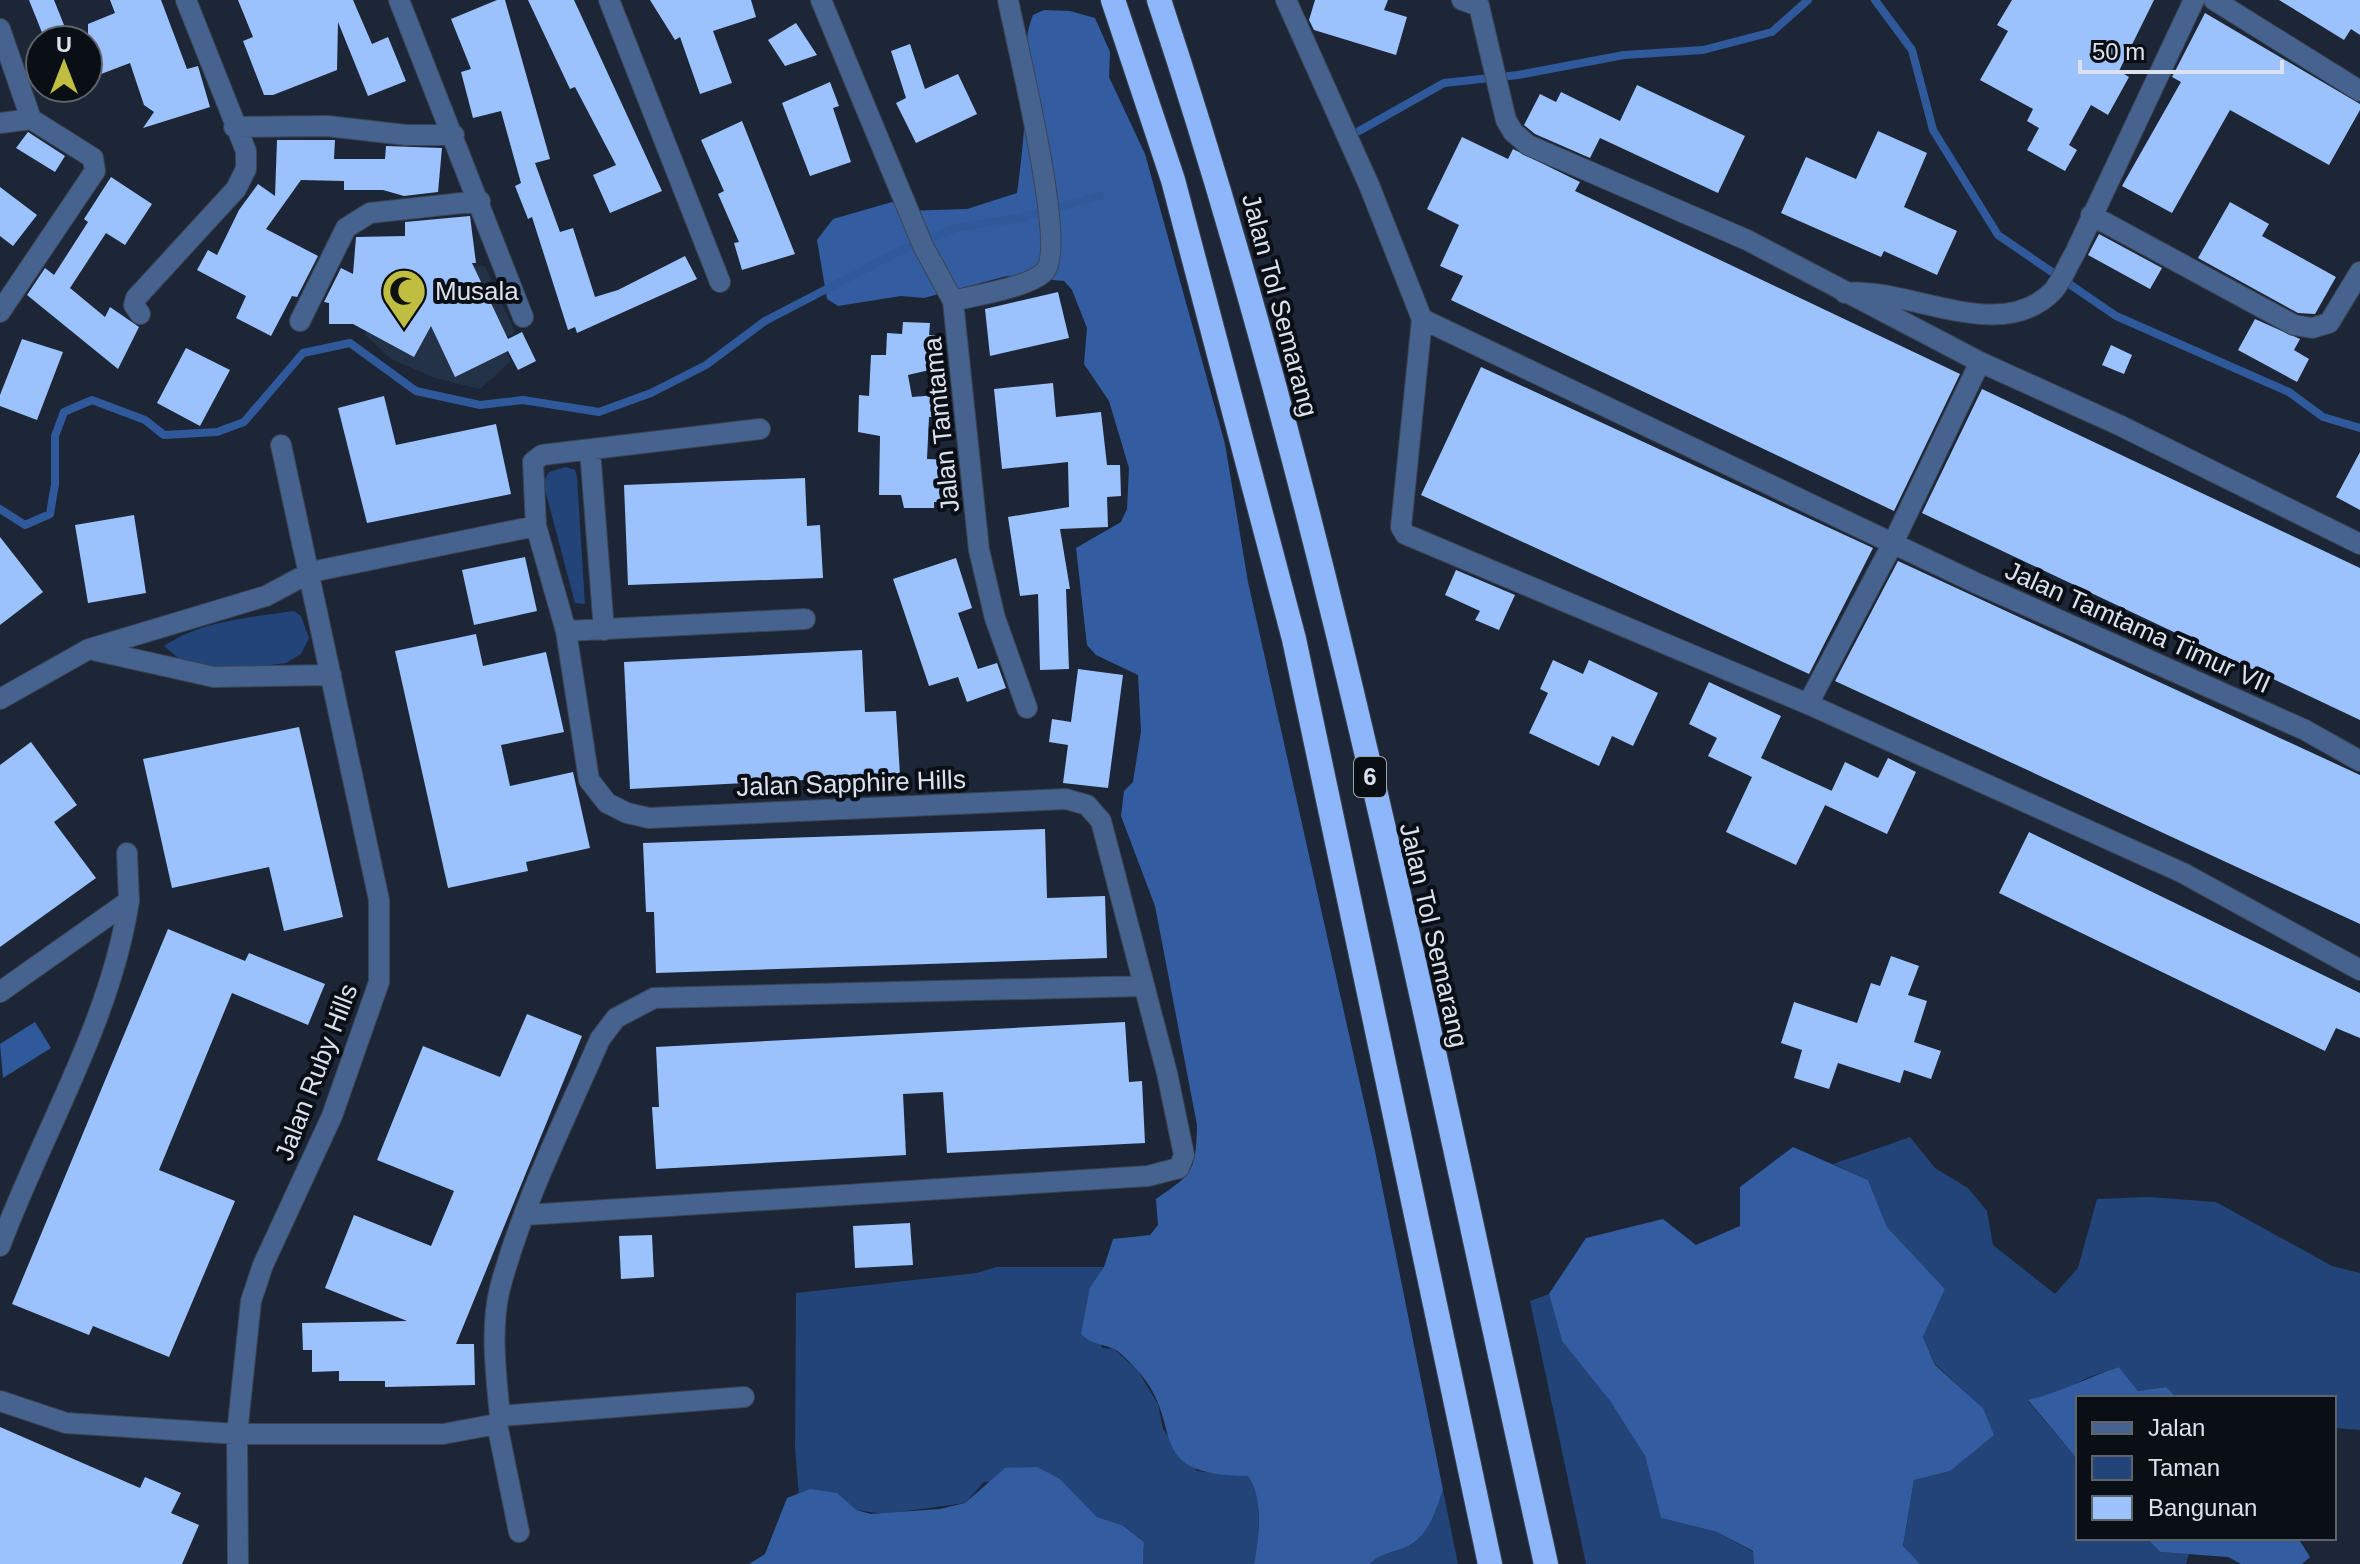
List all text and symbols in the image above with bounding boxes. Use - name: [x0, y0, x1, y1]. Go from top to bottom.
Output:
- north arrow: [24, 24, 104, 104]
- scale bar: [2080, 24, 2282, 74]
- text: U: [56, 32, 72, 57]
- text: 50 m: [2092, 38, 2145, 65]
- street label: Jalan Tol Semarang: [1236, 190, 1324, 420]
- mosque icon: Musala: [380, 267, 428, 330]
- place label: Musala: [435, 276, 519, 306]
- street label: Jalan Tamtama: [917, 335, 965, 514]
- street label: Jalan Tamtama Timur VII: [2001, 555, 2275, 699]
- road number: 6: [1354, 757, 1386, 797]
- street label: Jalan Sapphire Hills: [736, 764, 966, 802]
- street label: Jalan Tol Semarang: [1394, 820, 1474, 1050]
- street label: Jalan Ruby Hills: [269, 980, 363, 1164]
- legend: [2076, 1396, 2336, 1540]
- text: Jalan: [2148, 1414, 2205, 1441]
- text: Taman: [2148, 1454, 2220, 1481]
- text: Bangunan: [2148, 1494, 2257, 1521]

